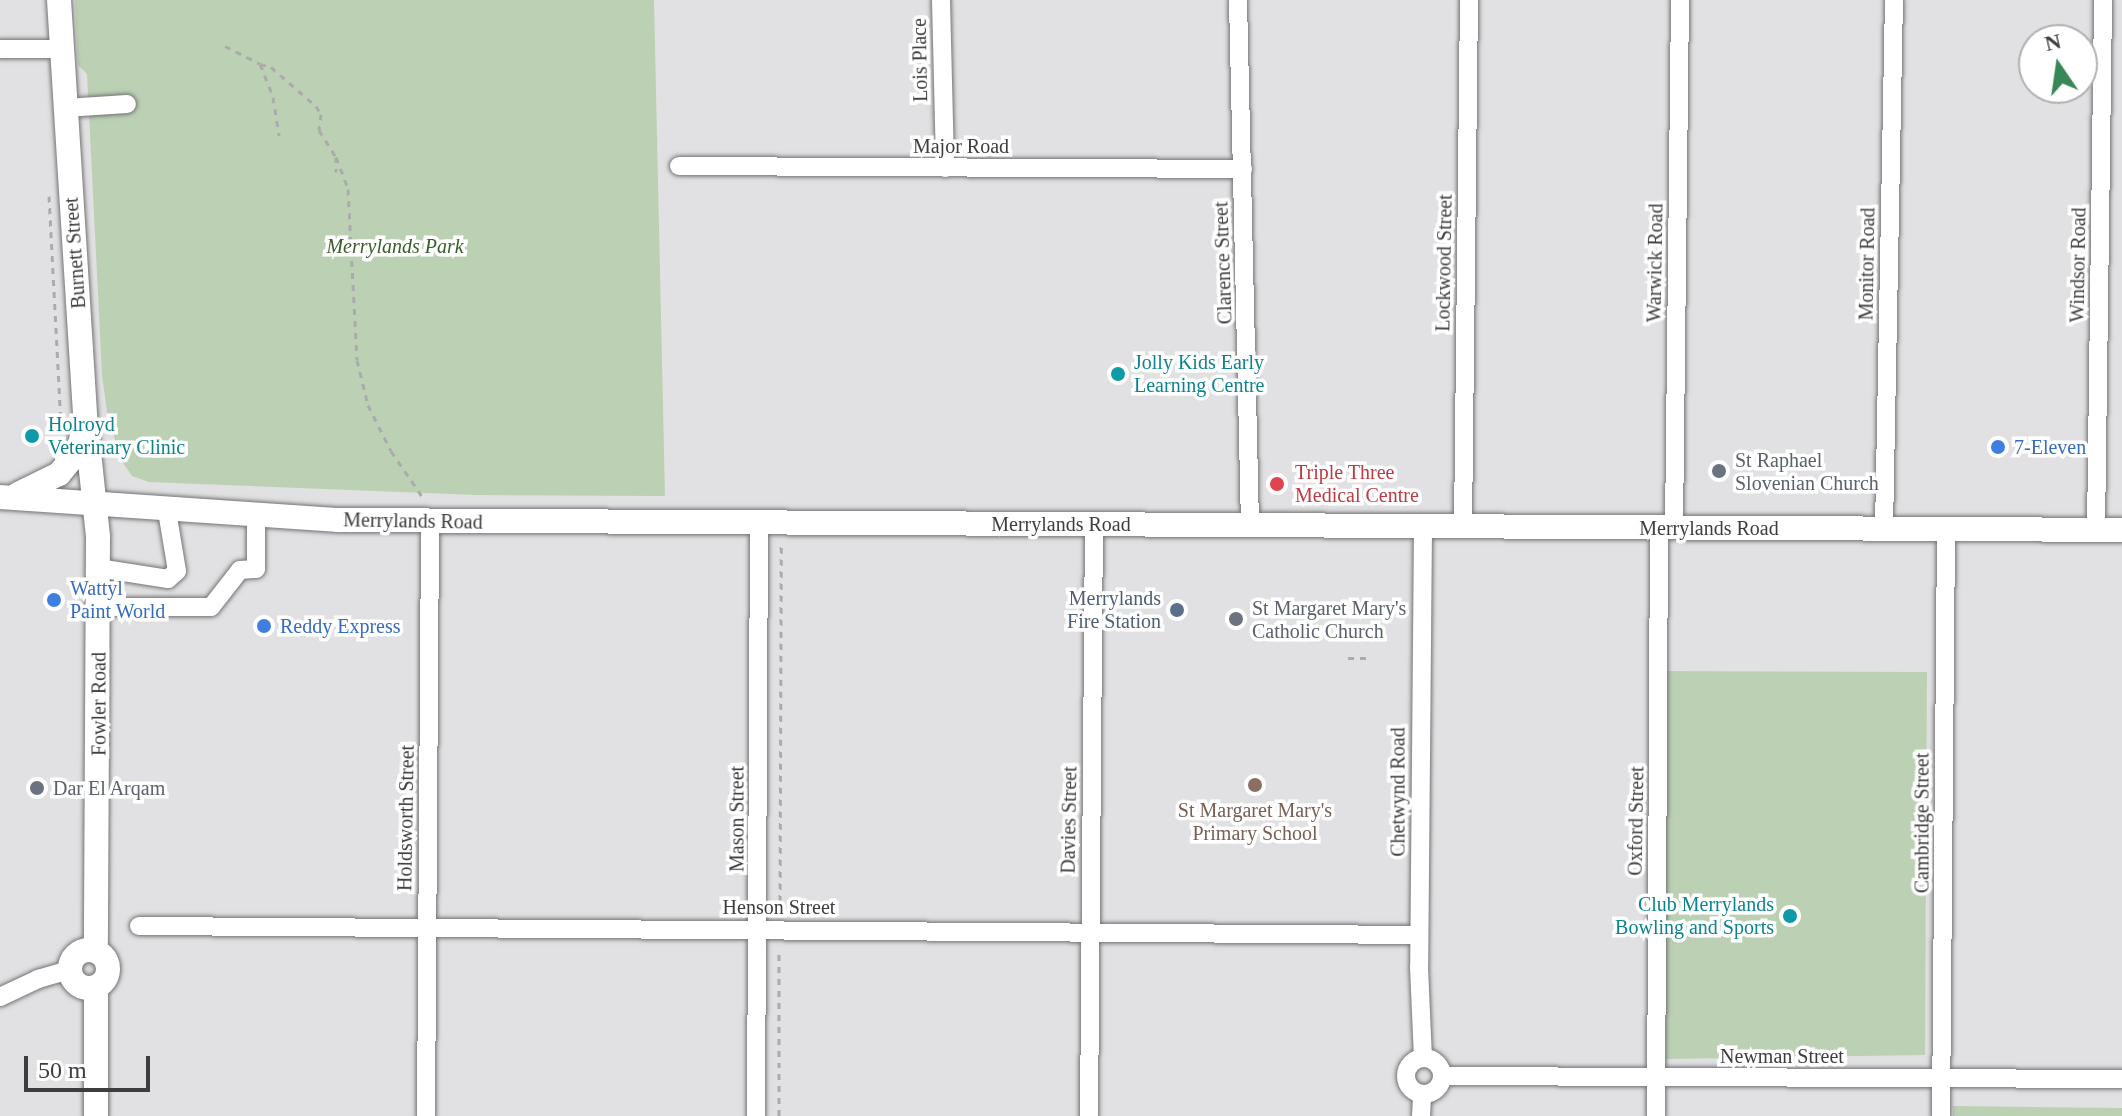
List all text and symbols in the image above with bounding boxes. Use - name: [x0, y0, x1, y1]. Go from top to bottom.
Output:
- street label: Lois Place: [907, 18, 933, 102]
- north arrow: [2018, 24, 2098, 104]
- text: N: [2042, 28, 2063, 56]
- street label: Major Road: [913, 134, 1009, 158]
- street label: Lockwood Street: [1431, 194, 1457, 332]
- street label: Burnett Street: [59, 196, 91, 310]
- street label: Clarence Street: [1209, 201, 1237, 325]
- street label: Warwick Road: [1642, 203, 1668, 323]
- street label: Monitor Road: [1854, 207, 1880, 321]
- street label: Windsor Road: [2065, 207, 2091, 323]
- park label: Merrylands Park: [326, 234, 464, 258]
- place label: Jolly Kids Early Learning Centre: [1134, 350, 1264, 397]
- marker: Jolly Kids Early Learning Centre: [1109, 365, 1127, 383]
- place label: Holroyd Veterinary Clinic: [48, 412, 185, 459]
- marker: Holroyd Veterinary Clinic: [23, 427, 41, 445]
- place label: 7-Eleven: [2014, 435, 2086, 459]
- marker: 7-Eleven: [1989, 438, 2007, 456]
- place label: St Raphael Slovenian Church: [1735, 448, 1879, 495]
- place label: Triple Three Medical Centre: [1295, 460, 1419, 507]
- marker: St Raphael Slovenian Church: [1710, 462, 1728, 480]
- marker: Triple Three Medical Centre: [1266, 473, 1288, 495]
- street label: Merrylands Road: [343, 508, 483, 534]
- street label: Merrylands Road: [991, 512, 1131, 536]
- street label: Merrylands Road: [1639, 516, 1779, 540]
- place label: Wattyl Paint World: [70, 576, 166, 623]
- place label: Merrylands Fire Station: [1067, 586, 1161, 633]
- marker: Wattyl Paint World: [45, 591, 63, 609]
- place label: St Margaret Mary's Catholic Church: [1252, 596, 1406, 643]
- marker: Merrylands Fire Station: [1168, 601, 1186, 619]
- marker: St Margaret Mary's Catholic Church: [1227, 610, 1245, 628]
- place label: Reddy Express: [280, 614, 401, 638]
- marker: Reddy Express: [255, 617, 273, 635]
- street label: Fowler Road: [87, 652, 111, 756]
- street label: Chetwynd Road: [1386, 727, 1410, 857]
- street label: Holdsworth Street: [393, 745, 419, 891]
- street label: Cambridge Street: [1910, 753, 1934, 893]
- street label: Mason Street: [725, 766, 749, 872]
- street label: Davies Street: [1056, 766, 1082, 874]
- street label: Oxford Street: [1623, 766, 1649, 876]
- place label: Dar El Arqam: [53, 776, 166, 800]
- marker: St Margaret Mary's Primary School: [1246, 776, 1264, 794]
- marker: Dar El Arqam: [28, 779, 46, 797]
- place label: St Margaret Mary's Primary School: [1178, 798, 1332, 845]
- place label: Club Merrylands Bowling and Sports: [1615, 892, 1774, 939]
- street label: Henson Street: [723, 895, 835, 919]
- marker: Club Merrylands Bowling and Sports: [1781, 907, 1799, 925]
- scale bar: [28, 1040, 154, 1090]
- street label: Newman Street: [1720, 1044, 1844, 1068]
- text: 50 m: [38, 1057, 87, 1083]

